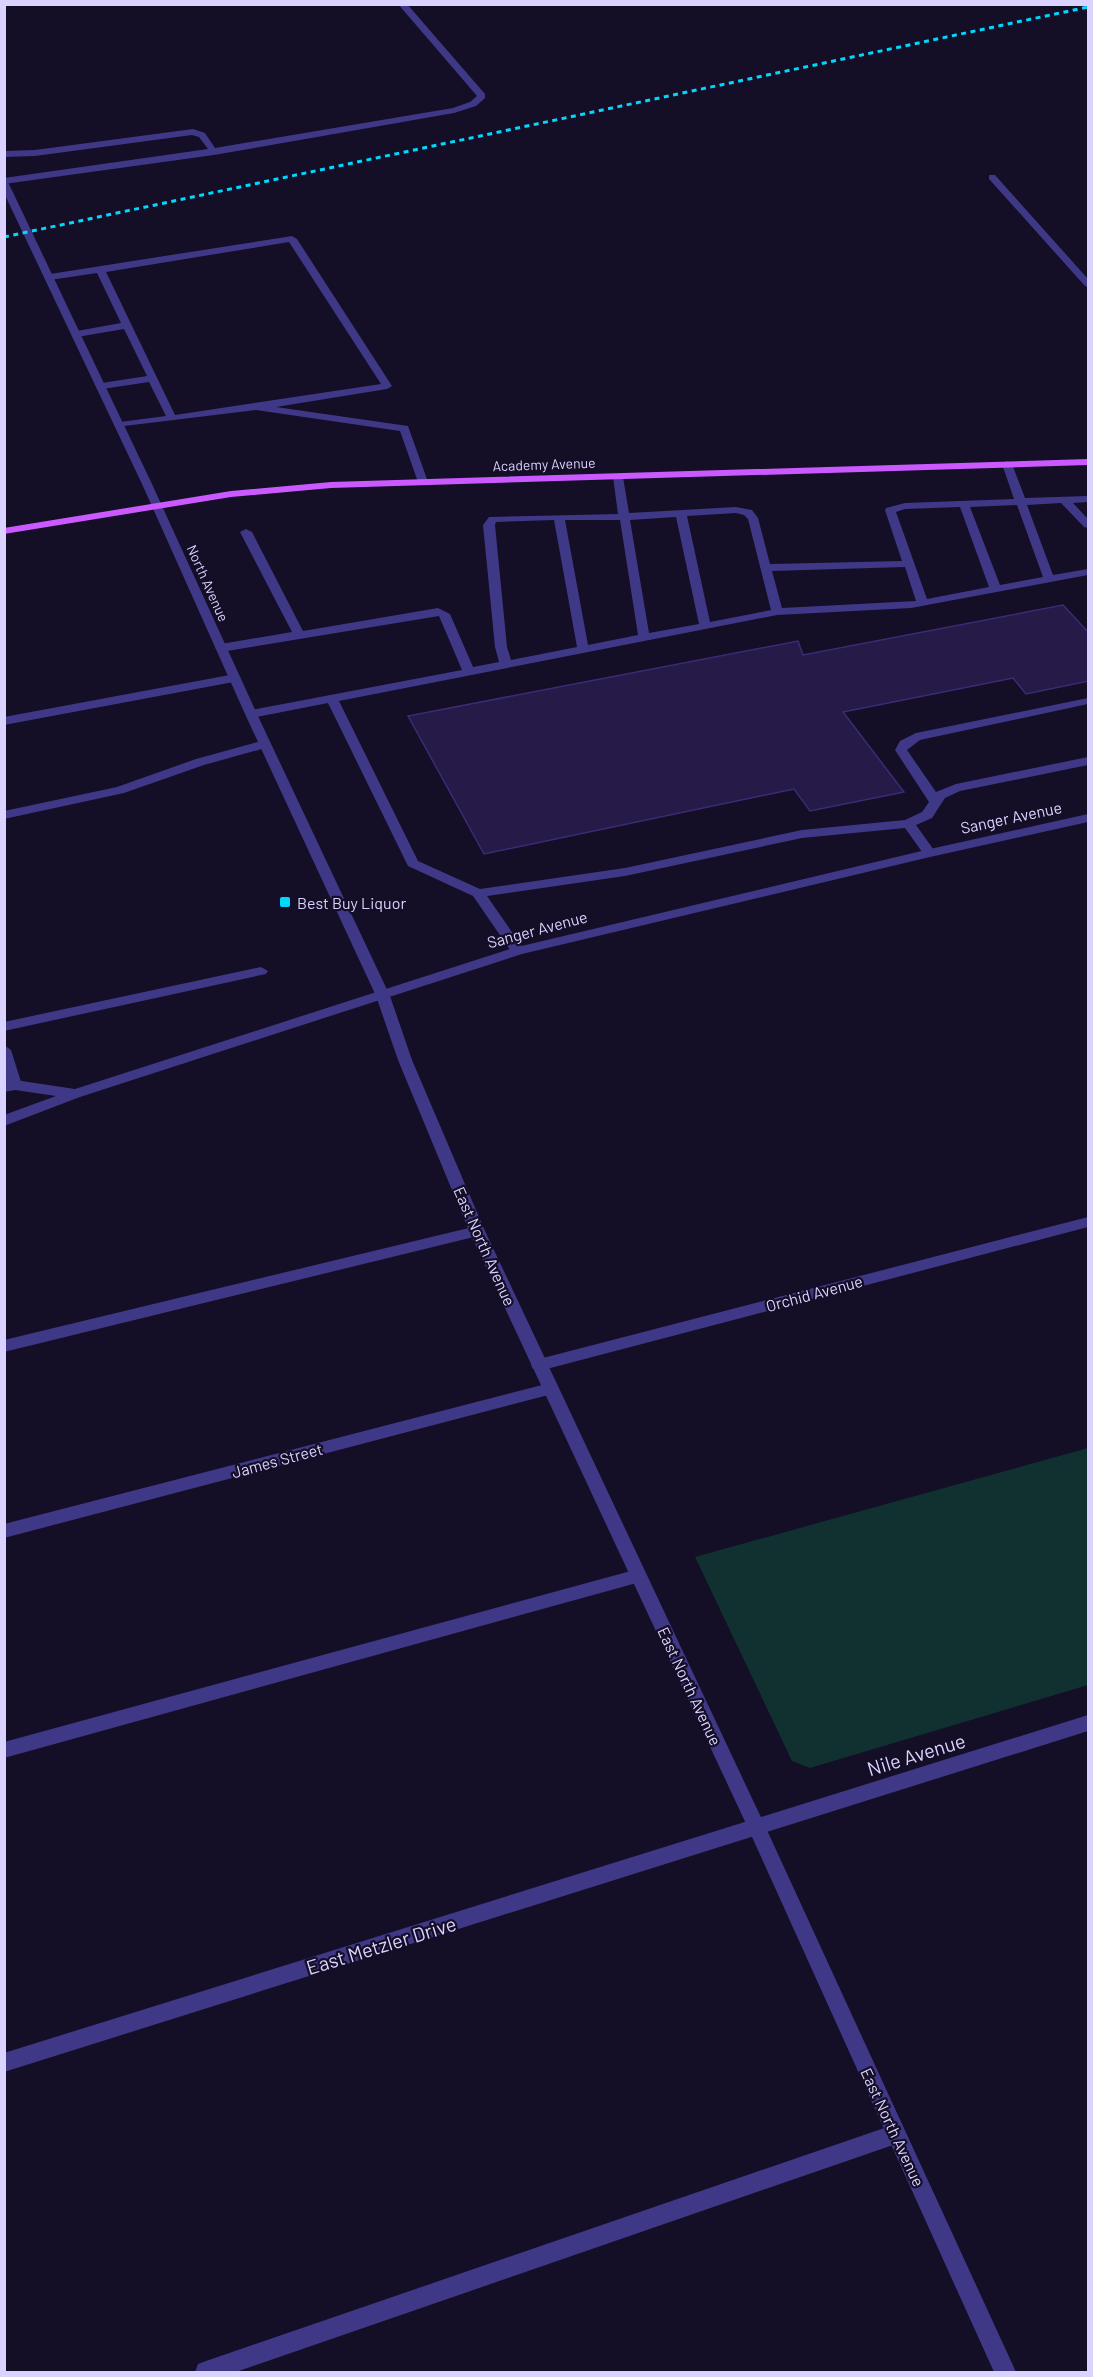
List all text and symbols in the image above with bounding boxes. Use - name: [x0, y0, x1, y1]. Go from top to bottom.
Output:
- street label: Academy Avenue: [492, 454, 596, 474]
- street label: North Avenue: [183, 542, 233, 624]
- street label: Sanger Avenue: [959, 797, 1063, 837]
- place label: Best Buy Liquor: [297, 893, 406, 912]
- marker: Best Buy Liquor: [278, 895, 292, 909]
- street label: Sanger Avenue: [485, 906, 589, 952]
- street label: East North Avenue: [450, 1183, 520, 1309]
- street label: Orchid Avenue: [763, 1271, 865, 1315]
- street label: James Street: [229, 1439, 325, 1481]
- street label: East North Avenue: [654, 1624, 726, 1748]
- street label: Nile Avenue: [864, 1728, 968, 1780]
- street label: East Metzler Drive: [303, 1911, 459, 1979]
- street label: East North Avenue: [857, 2065, 929, 2189]

